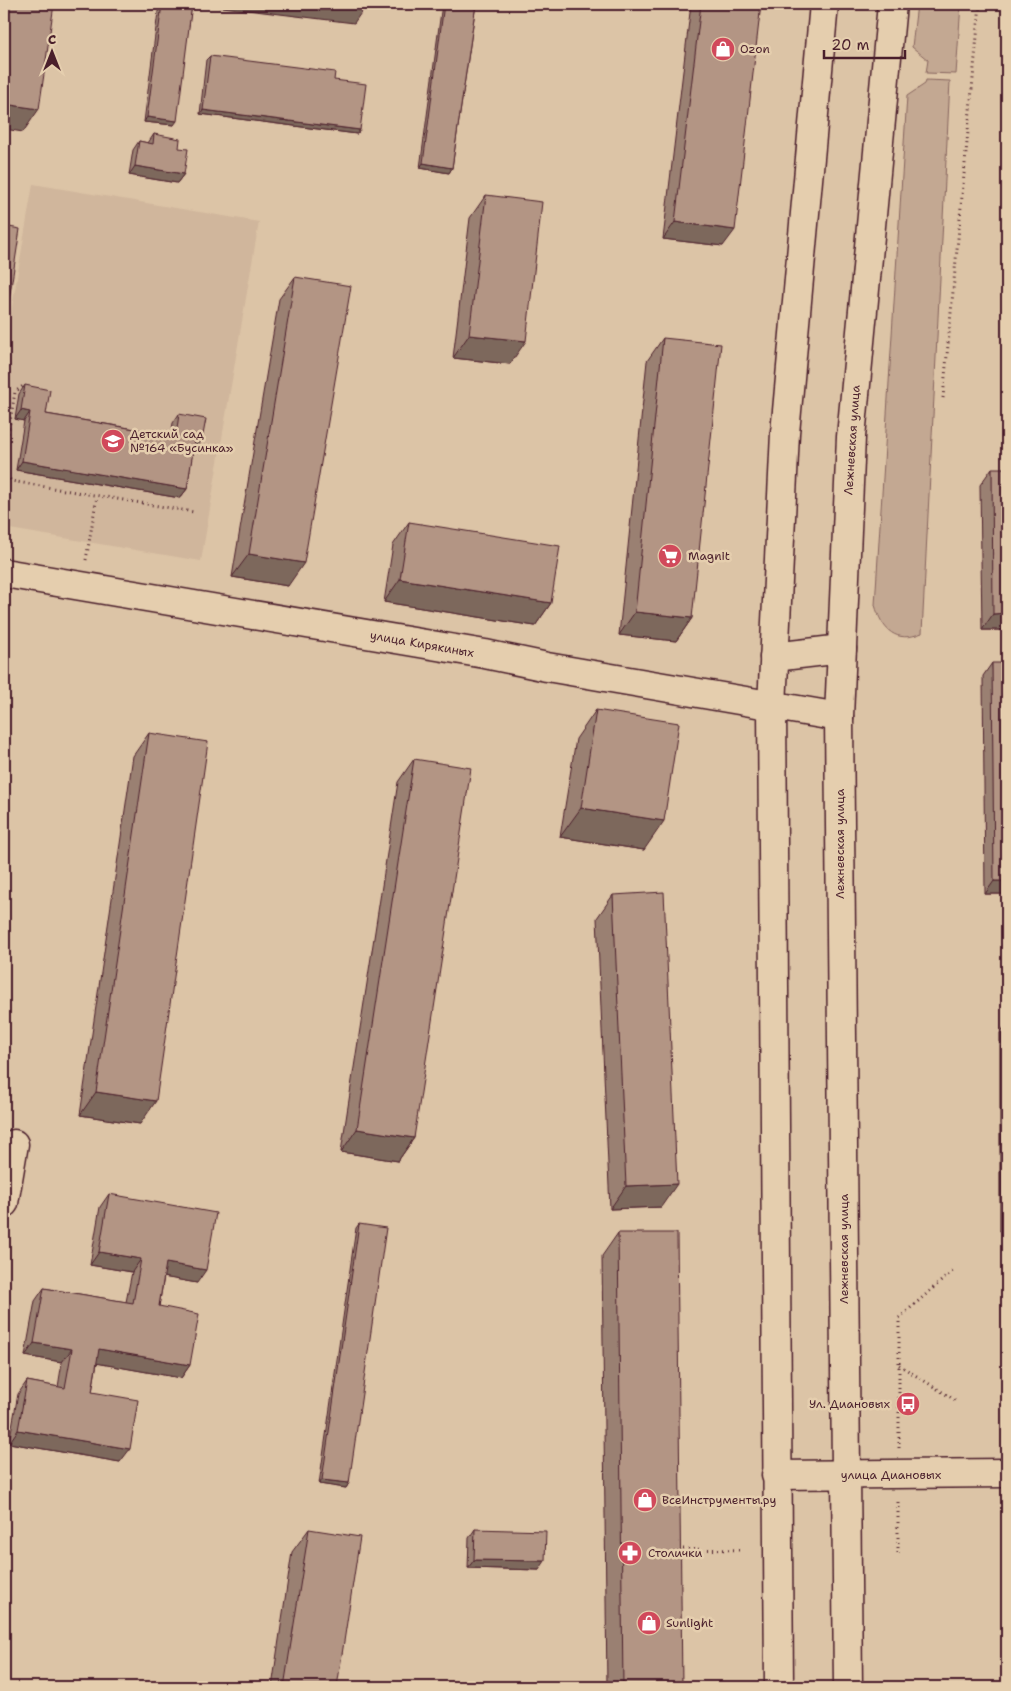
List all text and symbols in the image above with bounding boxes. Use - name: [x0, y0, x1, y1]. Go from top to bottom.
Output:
- north arrow: [28, 28, 78, 78]
- scale bar: [824, 28, 905, 60]
- text: С: [48, 30, 56, 48]
- text: 20 m: [831, 35, 870, 55]
- shop icon: Ozon: [710, 36, 736, 62]
- place label: Ozon: [740, 41, 770, 57]
- street label: Лежневская улица: [840, 384, 864, 496]
- place label: Детский сад №164 «Бусинка»: [130, 426, 234, 456]
- school or university icon: Детский сад №164 «Бусинка»: [100, 428, 126, 454]
- supermarket icon: Magnit: [657, 543, 683, 569]
- place label: Magnit: [688, 548, 730, 564]
- street label: улица Кирякиных: [369, 627, 475, 661]
- street label: Лежневская улица: [832, 788, 848, 899]
- street label: Лежневская улица: [836, 1193, 852, 1304]
- bus stop icon: Ул. Диановых: [895, 1391, 921, 1417]
- place label: Ул. Диановых: [809, 1396, 890, 1412]
- street label: улица Диановых: [841, 1467, 941, 1483]
- shop icon: ВсеИнструменты.ру: [632, 1487, 658, 1513]
- place label: ВсеИнструменты.ру: [662, 1492, 776, 1508]
- pharmacy icon: Столички: [617, 1540, 643, 1566]
- place label: Столички: [648, 1545, 703, 1561]
- shop icon: Sunlight: [636, 1610, 662, 1636]
- place label: Sunlight: [666, 1615, 713, 1631]

